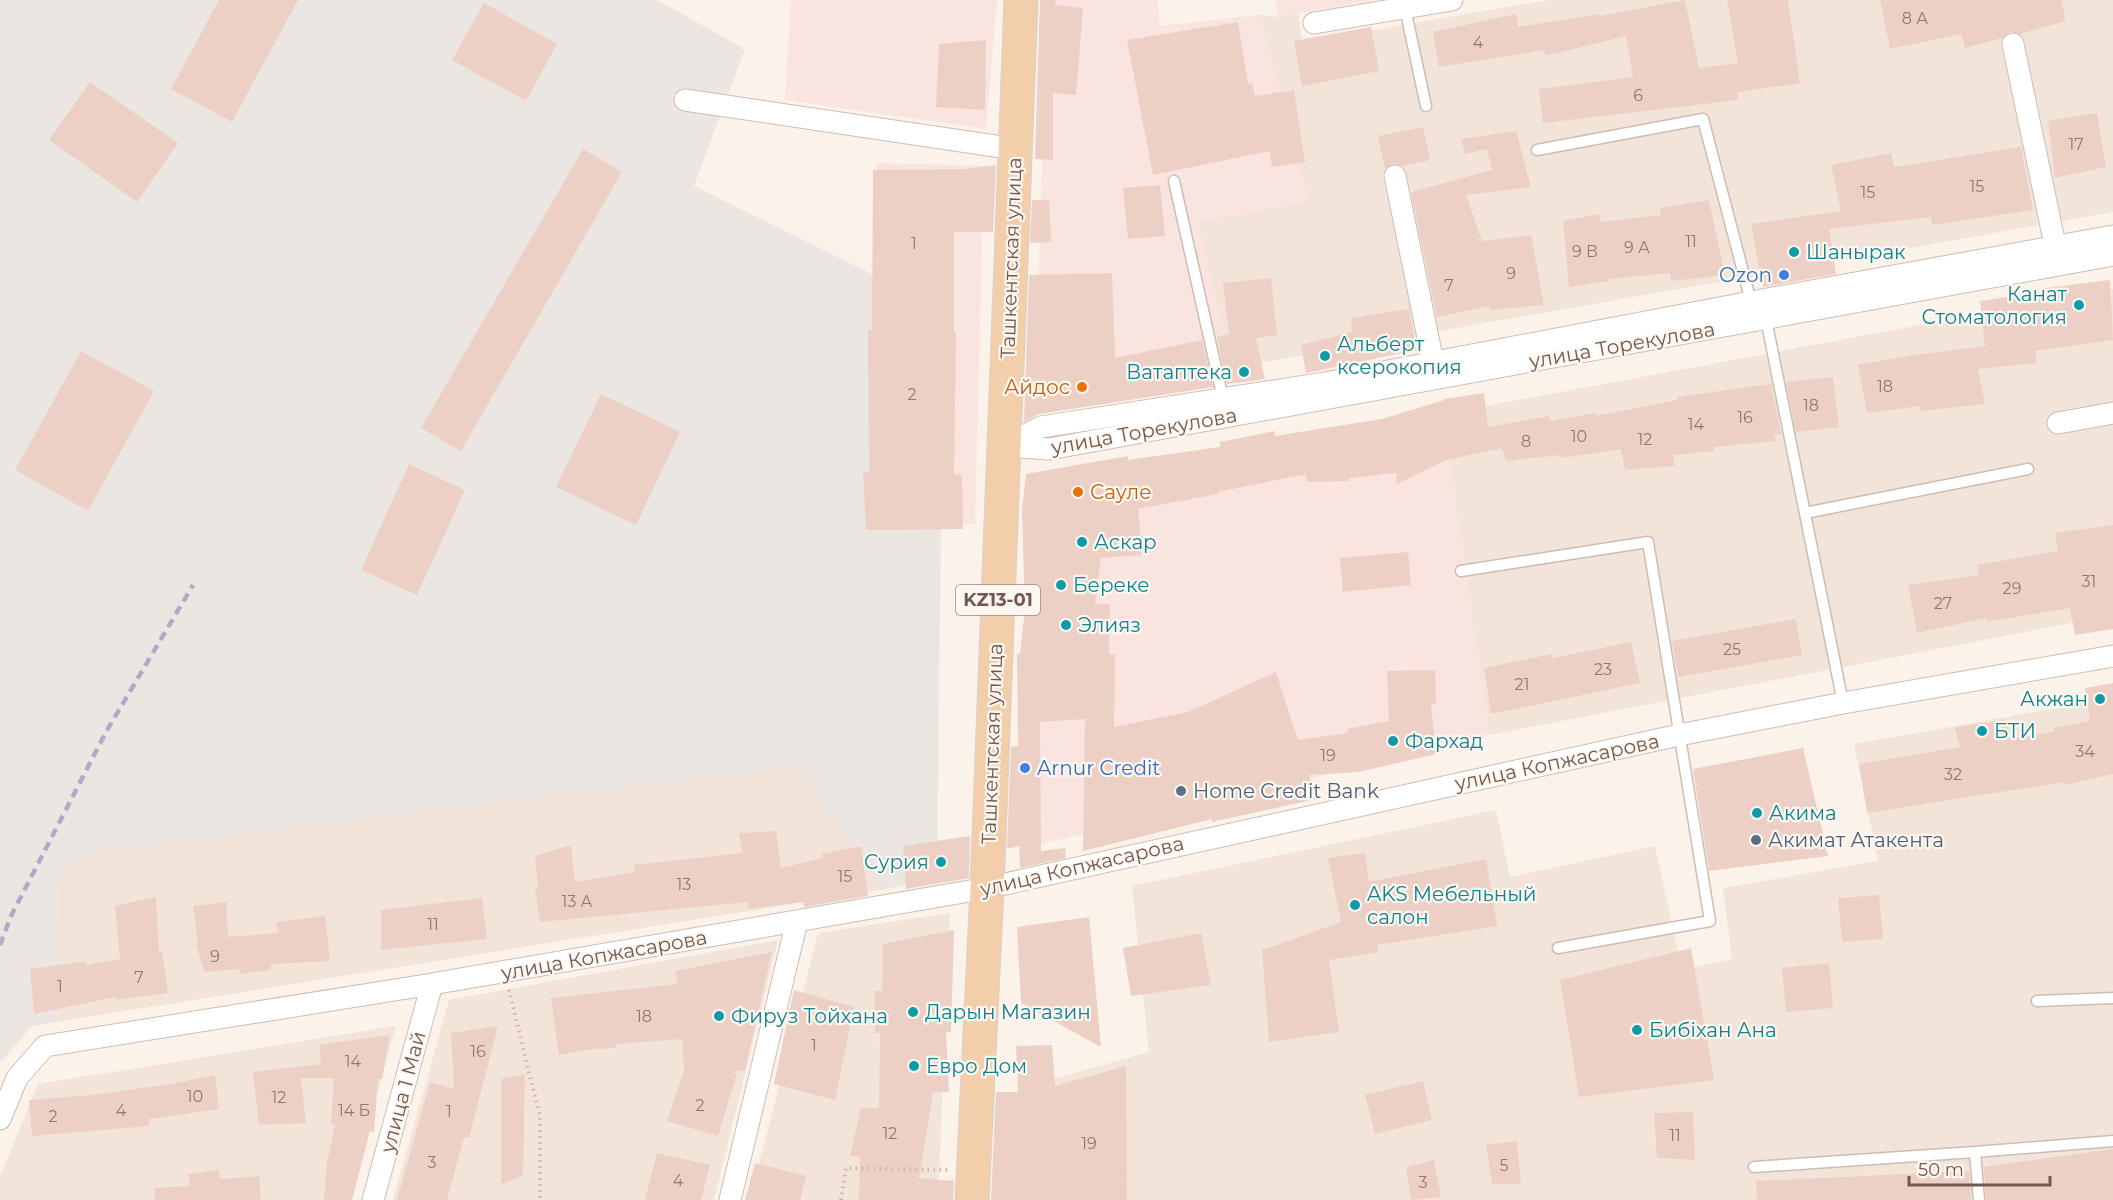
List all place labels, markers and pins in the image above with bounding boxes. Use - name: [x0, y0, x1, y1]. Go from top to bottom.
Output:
- place label: Шанырак: [1806, 240, 1906, 264]
- marker: Шанырак: [1787, 245, 1801, 259]
- place label: Ozon: [1719, 263, 1772, 287]
- marker: Ozon: [1777, 268, 1791, 282]
- place label: Канат Стоматология: [1921, 282, 2068, 329]
- marker: Канат Стоматология: [2072, 298, 2086, 312]
- place label: Альберт ксерокопия: [1337, 332, 1462, 379]
- marker: Альберт ксерокопия: [1318, 349, 1332, 363]
- place label: Ватаптека: [1126, 360, 1232, 384]
- marker: Ватаптека: [1237, 365, 1251, 379]
- place label: Айдос: [1004, 375, 1070, 399]
- marker: Айдос: [1075, 380, 1089, 394]
- place label: Сауле: [1090, 480, 1152, 504]
- marker: Сауле: [1071, 485, 1085, 499]
- place label: Аскар: [1094, 530, 1157, 554]
- marker: Аскар: [1075, 535, 1089, 549]
- place label: Береке: [1073, 573, 1150, 597]
- marker: Береке: [1054, 578, 1068, 592]
- place label: Элияз: [1078, 613, 1141, 637]
- marker: Элияз: [1059, 618, 1073, 632]
- place label: Акжан: [2020, 687, 2088, 711]
- marker: Акжан: [2093, 692, 2107, 706]
- place label: БТИ: [1994, 719, 2036, 743]
- marker: БТИ: [1975, 724, 1989, 738]
- place label: Фархад: [1405, 729, 1483, 753]
- marker: Фархад: [1386, 734, 1400, 748]
- place label: Arnur Credit: [1037, 756, 1160, 780]
- marker: Arnur Credit: [1018, 761, 1032, 775]
- place label: Home Credit Bank: [1193, 779, 1379, 803]
- marker: Home Credit Bank: [1174, 784, 1188, 798]
- place label: Акима: [1769, 801, 1837, 825]
- marker: Акима: [1750, 806, 1764, 820]
- place label: Акимат Атакента: [1768, 828, 1944, 852]
- marker: Акимат Атакента: [1749, 833, 1763, 847]
- place label: Сурия: [864, 850, 929, 874]
- marker: Сурия: [934, 855, 948, 869]
- place label: AKS Мебельный салон: [1367, 882, 1537, 929]
- marker: AKS Мебельный салон: [1348, 898, 1362, 912]
- place label: Дарын Магазин: [925, 1000, 1091, 1024]
- place label: Фируз Тойхана: [731, 1004, 888, 1028]
- marker: Дарын Магазин: [906, 1005, 920, 1019]
- marker: Фируз Тойхана: [712, 1009, 726, 1023]
- place label: Бибіхан Ана: [1649, 1018, 1777, 1042]
- marker: Бибіхан Ана: [1630, 1023, 1644, 1037]
- place label: Евро Дом: [926, 1054, 1027, 1078]
- marker: Евро Дом: [907, 1059, 921, 1073]

